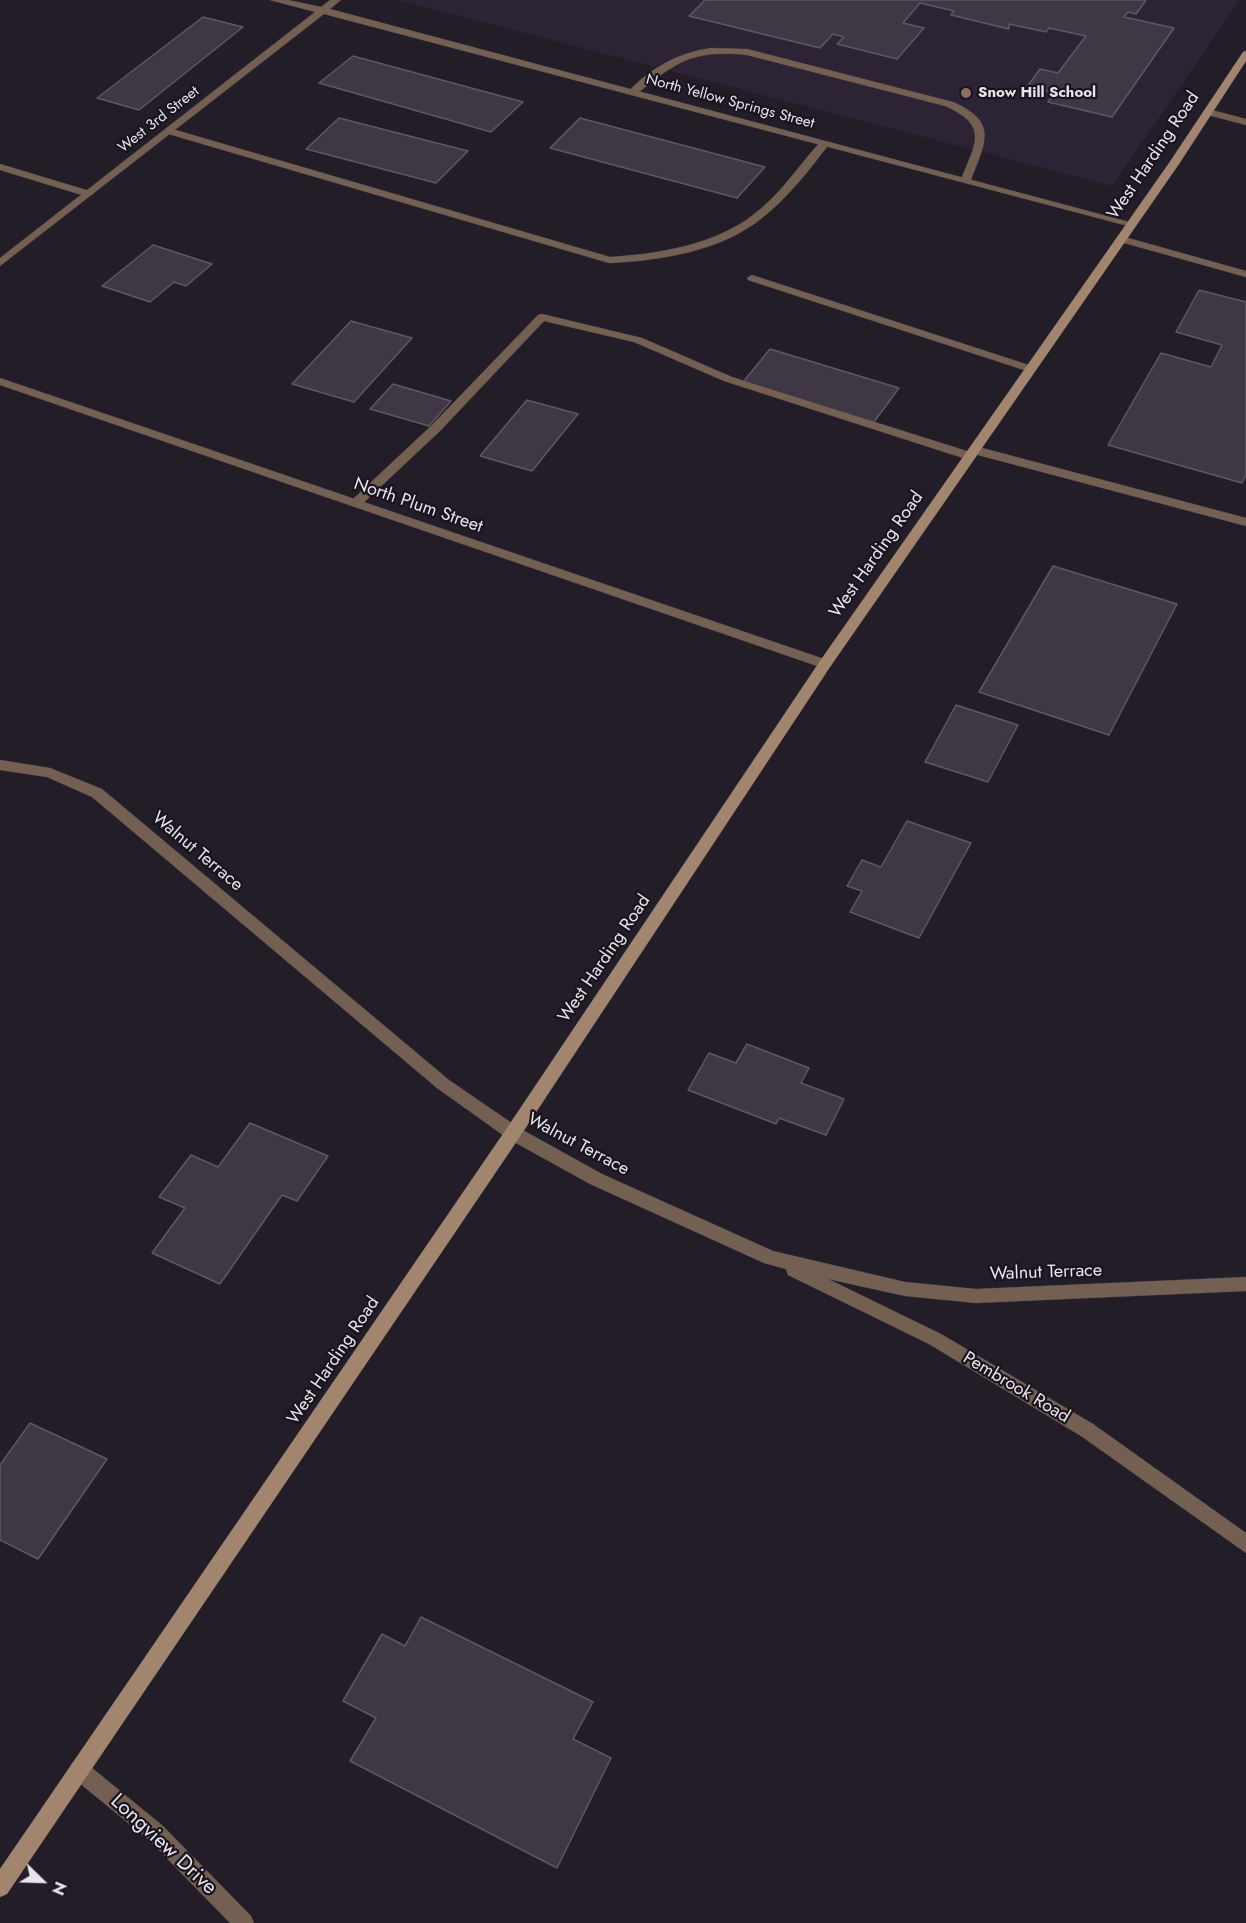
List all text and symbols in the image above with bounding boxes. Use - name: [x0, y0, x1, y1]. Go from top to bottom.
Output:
- street label: North Yellow Springs Street: [644, 71, 816, 133]
- street label: West 3rd Street: [115, 83, 203, 157]
- place label: Snow Hill School: [978, 84, 1096, 102]
- marker: Snow Hill School: [959, 86, 973, 100]
- street label: West Harding Road: [1103, 88, 1205, 224]
- street label: North Plum Street: [351, 474, 485, 538]
- street label: West Harding Road: [825, 488, 929, 622]
- street label: Walnut Terrace: [147, 808, 247, 896]
- street label: West Harding Road: [554, 891, 656, 1027]
- street label: Walnut Terrace: [523, 1109, 633, 1181]
- street label: Walnut Terrace: [990, 1260, 1102, 1286]
- street label: West Harding Road: [283, 1293, 385, 1429]
- street label: Pembrook Road: [959, 1348, 1073, 1428]
- street label: Longview Drive: [105, 1789, 221, 1901]
- north arrow: [12, 1851, 72, 1911]
- text: N: [46, 1878, 72, 1899]

